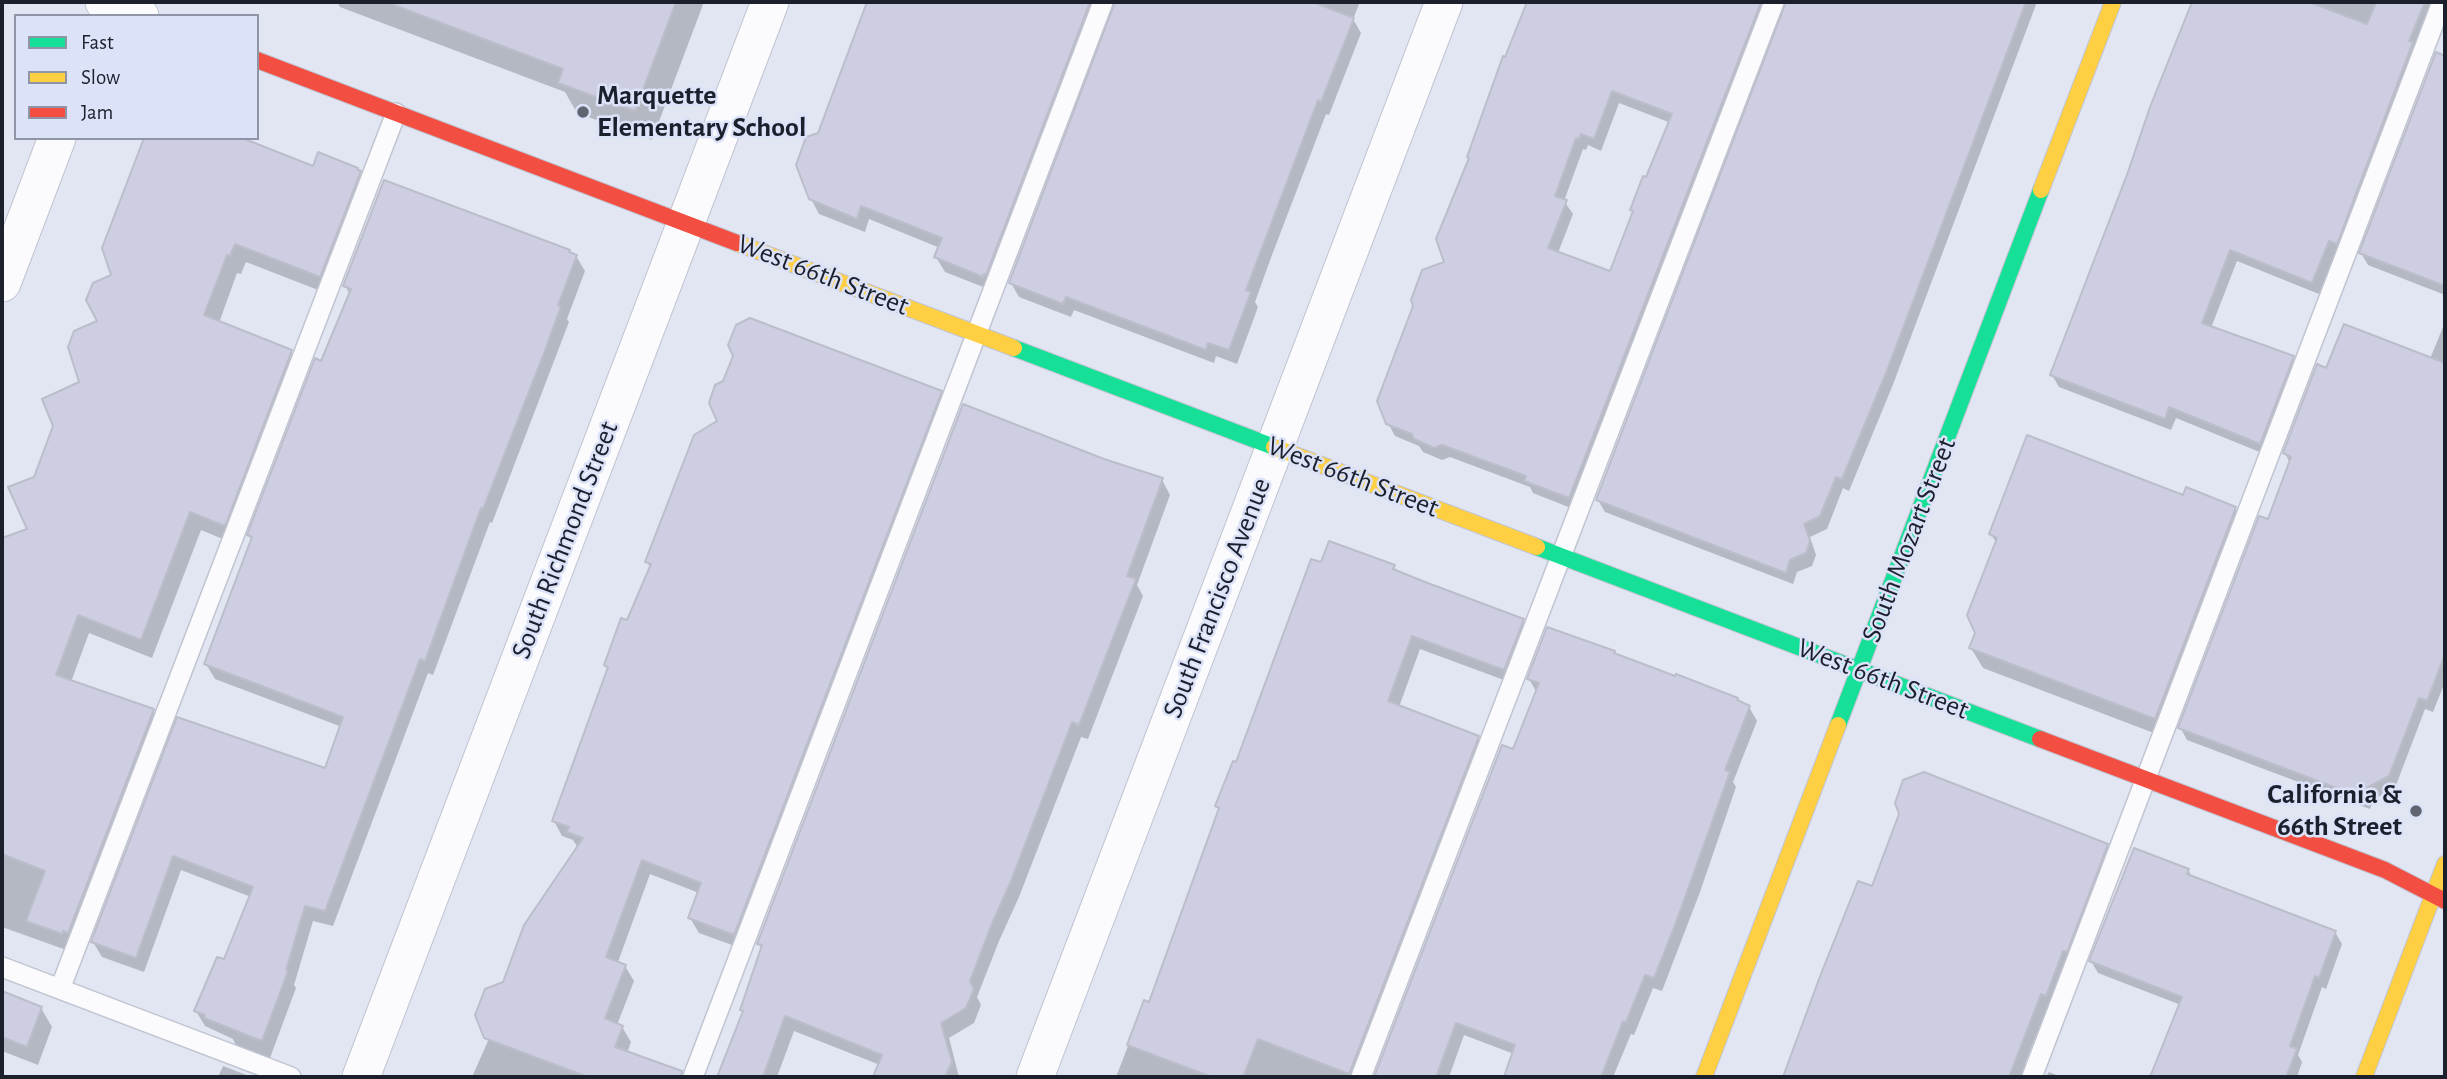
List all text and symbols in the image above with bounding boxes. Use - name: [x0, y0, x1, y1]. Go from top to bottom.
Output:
- legend: [14, 14, 259, 140]
- text: Fast: [81, 32, 114, 53]
- text: Slow: [81, 67, 120, 88]
- place label: Marquette Elementary School: [597, 79, 806, 145]
- text: Jam: [81, 102, 113, 123]
- marker: Marquette Elementary School: [575, 104, 591, 120]
- street label: West 66th Street: [733, 227, 913, 323]
- street label: South Richmond Street: [504, 417, 626, 663]
- street label: West 66th Street: [1263, 429, 1443, 525]
- street label: South Mozart Street: [1855, 433, 1963, 647]
- street label: South Francisco Avenue: [1156, 473, 1278, 723]
- street label: West 66th Street: [1793, 631, 1973, 727]
- place label: California & 66th Street: [2267, 778, 2402, 844]
- marker: California & 66th Street: [2408, 803, 2424, 819]

